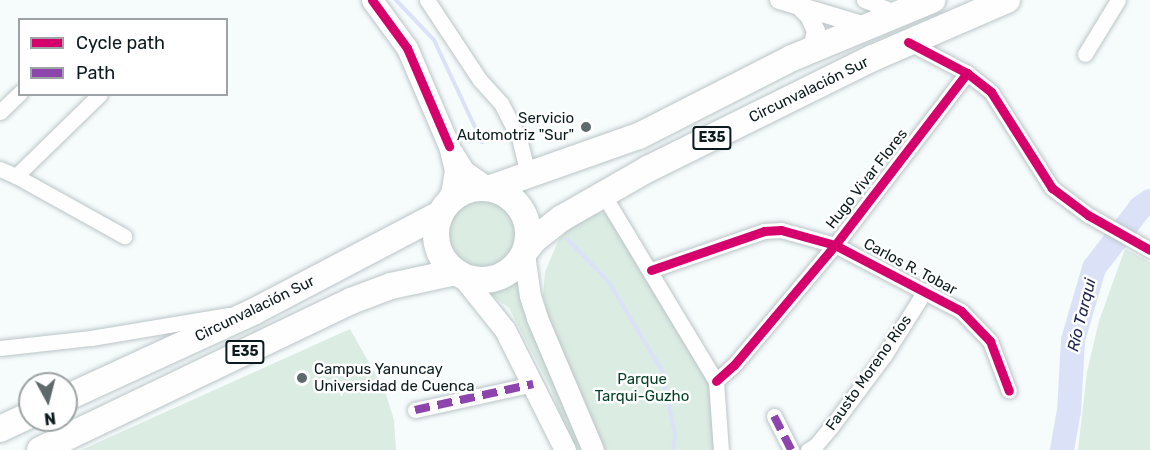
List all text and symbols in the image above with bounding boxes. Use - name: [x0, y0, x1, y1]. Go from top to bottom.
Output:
- legend: [18, 18, 228, 96]
- text: Cycle path: [76, 32, 165, 54]
- street label: Circunvalación Sur: [746, 53, 872, 127]
- text: Path: [76, 62, 115, 84]
- place label: Servicio Automotriz "Sur": [457, 109, 574, 144]
- marker: Servicio Automotriz "Sur": [579, 120, 593, 134]
- street label: Hugo Vivar Flores: [822, 125, 912, 233]
- road number: E35: [691, 127, 733, 149]
- street label: Carlos R. Tobar: [860, 235, 960, 299]
- street label: Circunvalación Sur: [192, 272, 318, 346]
- water label: Río Tarqui: [1064, 276, 1100, 354]
- street label: Fausto Moreno Ríos: [822, 312, 916, 434]
- road number: E35: [224, 341, 266, 363]
- place label: Campus Yanuncay Universidad de Cuenca: [314, 360, 475, 395]
- park label: Parque Tarqui-Guzho: [595, 370, 689, 405]
- marker: Campus Yanuncay Universidad de Cuenca: [295, 371, 309, 385]
- north arrow: [18, 372, 78, 432]
- text: N: [43, 408, 57, 429]

